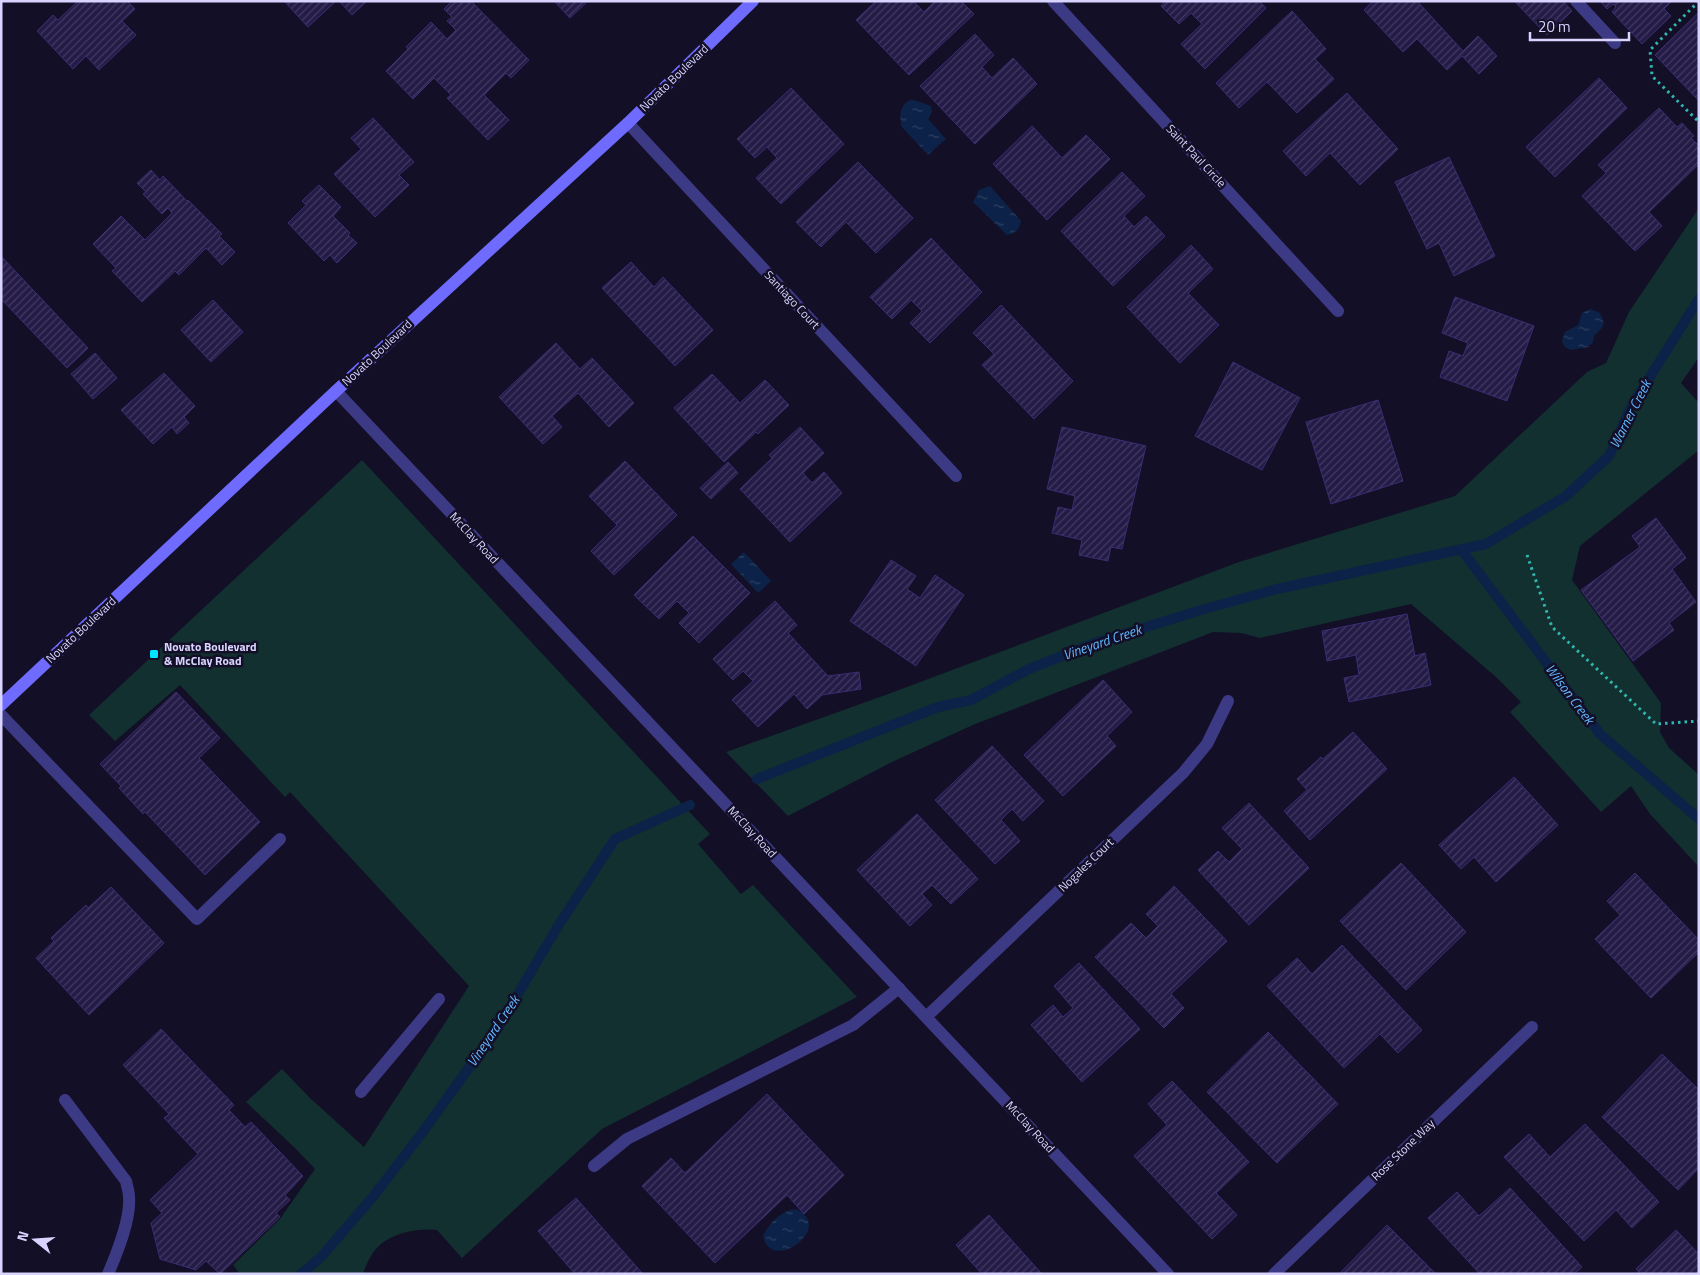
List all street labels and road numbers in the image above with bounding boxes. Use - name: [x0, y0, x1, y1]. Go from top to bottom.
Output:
- street label: Novato Boulevard: [635, 40, 713, 116]
- street label: Saint Paul Circle: [1162, 120, 1231, 192]
- street label: Santiago Court: [760, 266, 825, 334]
- street label: Novato Boulevard: [337, 315, 416, 390]
- street label: McClay Road: [445, 507, 503, 568]
- street label: Novato Boulevard: [41, 592, 120, 667]
- street label: McClay Road: [723, 801, 781, 862]
- street label: Nogales Court: [1053, 833, 1118, 896]
- street label: McClay Road: [1001, 1096, 1059, 1157]
- street label: Rose Stone Way: [1366, 1114, 1439, 1185]

